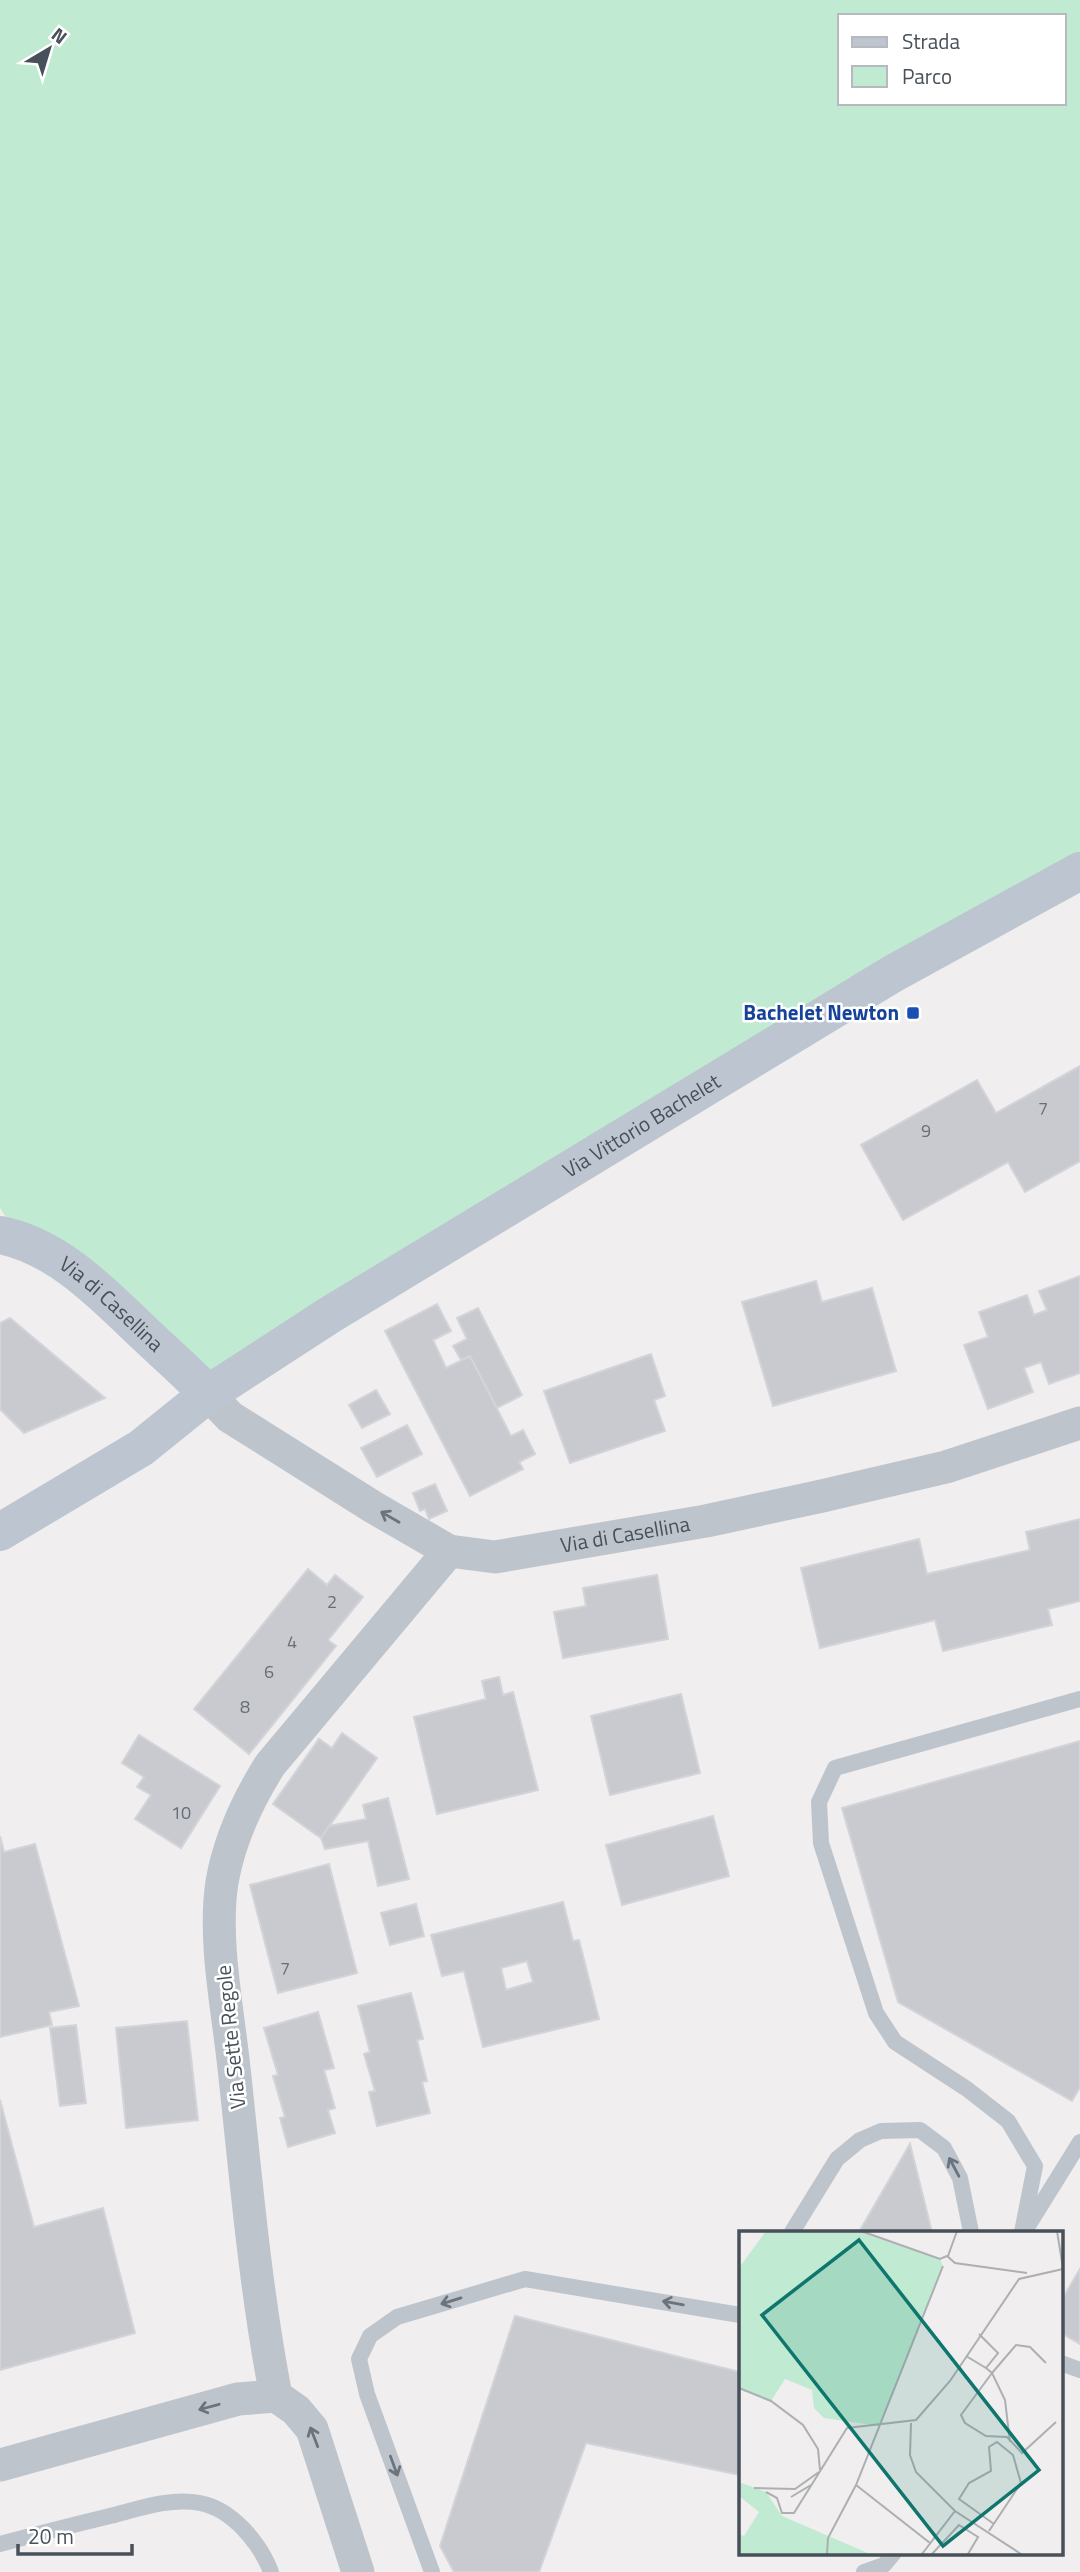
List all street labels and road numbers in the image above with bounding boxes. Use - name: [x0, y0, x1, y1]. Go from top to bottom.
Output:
- street label: Via Vittorio Bachelet: [556, 1065, 727, 1185]
- street label: Via di Casellina: [53, 1248, 172, 1359]
- street label: Via di Casellina: [558, 1507, 693, 1561]
- street label: Via Sette Regole: [207, 1964, 253, 2111]

